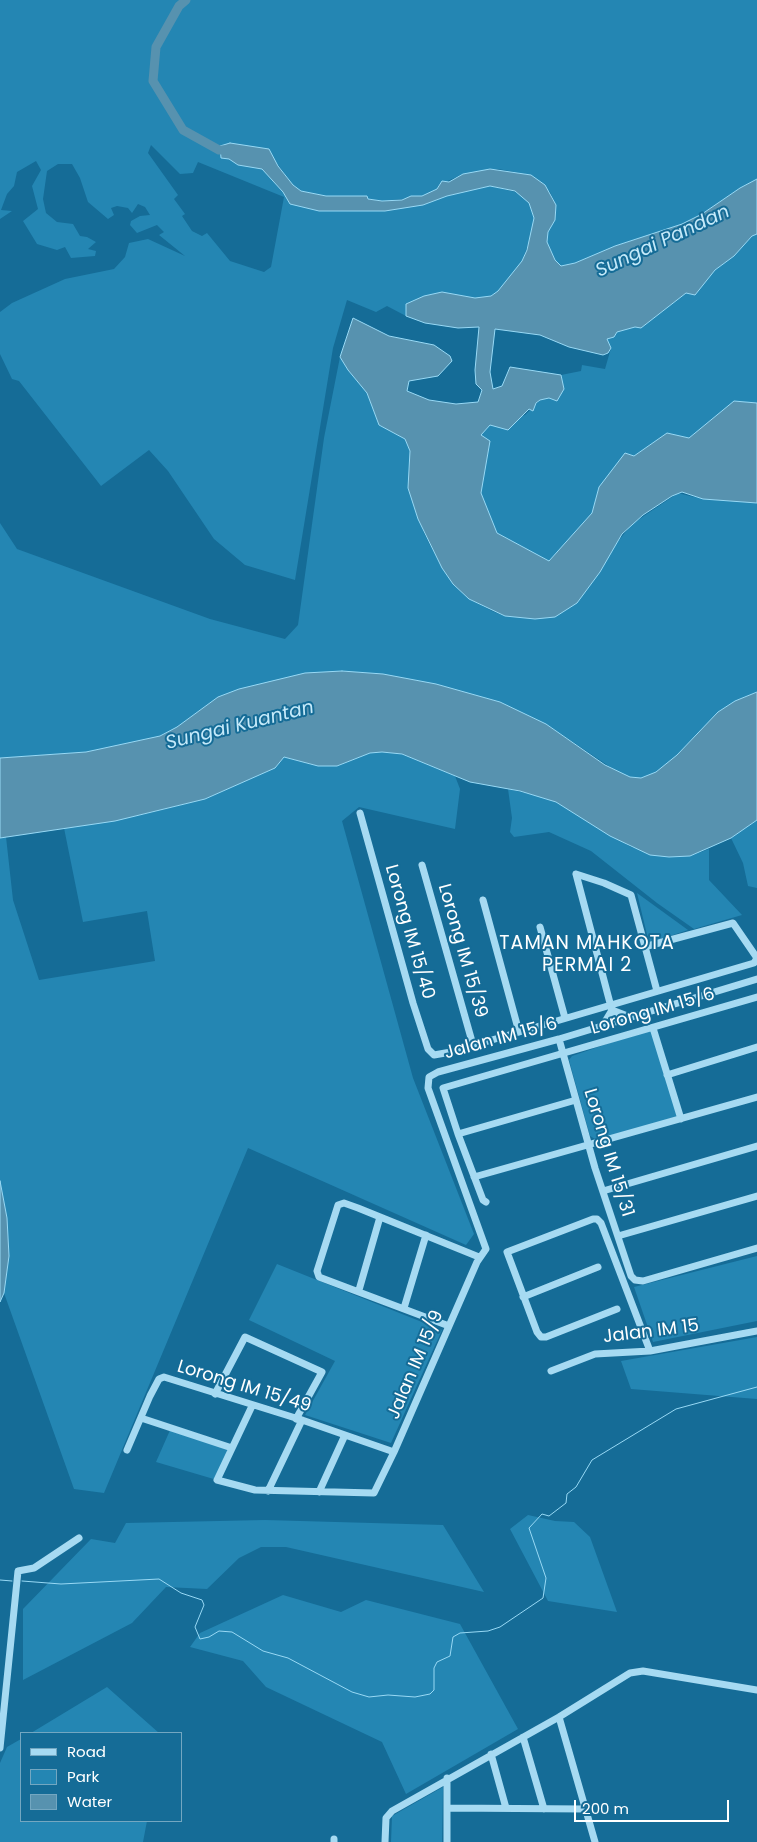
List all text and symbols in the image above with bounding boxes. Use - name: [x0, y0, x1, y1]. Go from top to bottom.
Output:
- water label: Sungai Pandan: [592, 201, 734, 283]
- water label: Sungai Kuantan: [164, 697, 316, 755]
- street label: Lorong IM 15/40: [379, 862, 439, 1002]
- street label: Lorong IM 15/39: [433, 882, 491, 1020]
- district label: TAMAN MAHKOTA PERMAI 2: [498, 933, 676, 977]
- street label: Lorong IM 15/6: [589, 984, 717, 1040]
- street label: Jalan IM 15/6: [442, 1014, 560, 1064]
- street label: Lorong IM 15/31: [578, 1086, 638, 1220]
- street label: Jalan IM 15/9: [383, 1307, 449, 1423]
- street label: Jalan IM 15: [602, 1315, 700, 1349]
- street label: Lorong IM 15/49: [174, 1356, 314, 1418]
- legend: [20, 1732, 182, 1822]
- text: Road: [67, 1741, 106, 1762]
- text: Park: [67, 1766, 99, 1787]
- scale bar: [577, 1790, 732, 1822]
- text: Water: [67, 1791, 112, 1812]
- text: 200 m: [582, 1798, 629, 1819]

